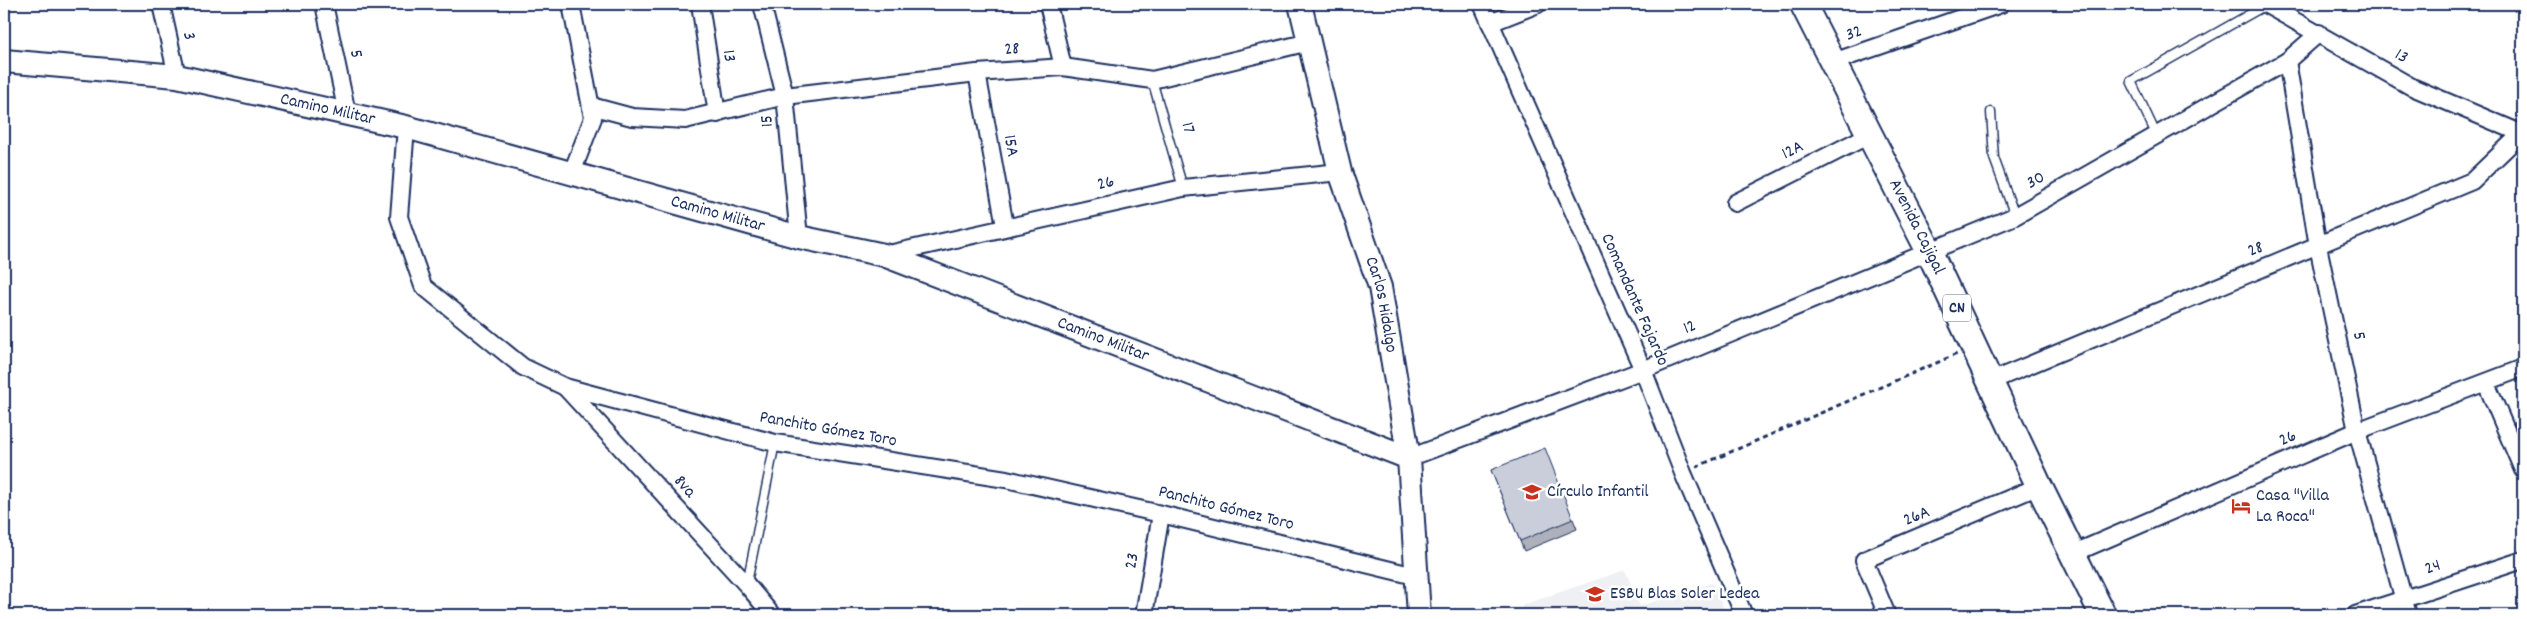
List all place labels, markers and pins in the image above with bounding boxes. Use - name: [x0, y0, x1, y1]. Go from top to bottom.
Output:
- place label: Círculo Infantil: [1547, 480, 1649, 505]
- school or university icon: Círculo Infantil: [1521, 481, 1543, 503]
- place label: Casa "Villa La Roca": [2256, 484, 2329, 530]
- hotel icon: Casa "Villa La Roca": [2230, 495, 2252, 517]
- place label: ESBU Blas Soler Ledea: [1610, 582, 1760, 607]
- school or university icon: ESBU Blas Soler Ledea: [1584, 583, 1606, 605]

